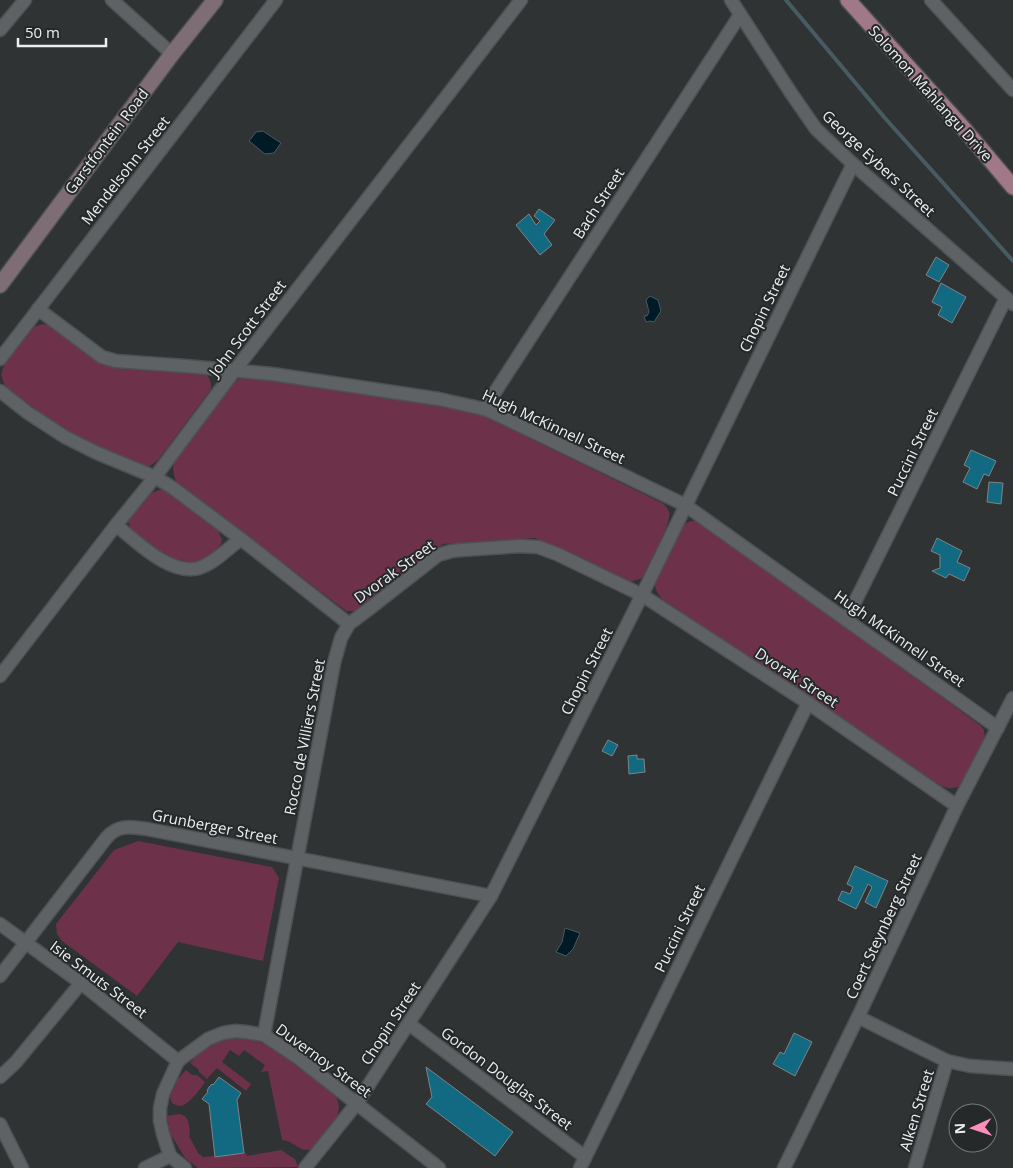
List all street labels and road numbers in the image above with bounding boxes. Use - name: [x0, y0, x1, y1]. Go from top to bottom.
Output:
- street label: Solomon Mahlangu Drive: [865, 21, 997, 165]
- street label: Garstfontein Road: [60, 84, 152, 198]
- street label: George Eybers Street: [818, 105, 940, 221]
- street label: Mendelsohn Street: [76, 111, 174, 229]
- street label: Bach Street: [568, 164, 628, 242]
- street label: Chopin Street: [734, 261, 794, 355]
- street label: John Scott Street: [203, 276, 290, 382]
- street label: Hugh McKinnell Street: [479, 384, 629, 468]
- street label: Puccini Street: [882, 405, 942, 499]
- street label: Dvorak Street: [349, 535, 439, 607]
- street label: Hugh McKinnell Street: [831, 585, 969, 691]
- street label: Chopin Street: [555, 624, 617, 718]
- street label: Dvorak Street: [751, 643, 843, 711]
- street label: Rocco de Villiers Street: [279, 657, 329, 817]
- street label: Grunberger Street: [150, 804, 280, 848]
- street label: Coert Steynberg Street: [840, 850, 926, 1002]
- street label: Puccini Street: [649, 881, 709, 975]
- street label: Isie Smuts Street: [46, 936, 152, 1022]
- street label: Chopin Street: [356, 977, 424, 1069]
- street label: Duvernoy Street: [272, 1019, 376, 1101]
- street label: Gordon Douglas Street: [437, 1022, 577, 1134]
- street label: Alken Street: [894, 1067, 938, 1153]

